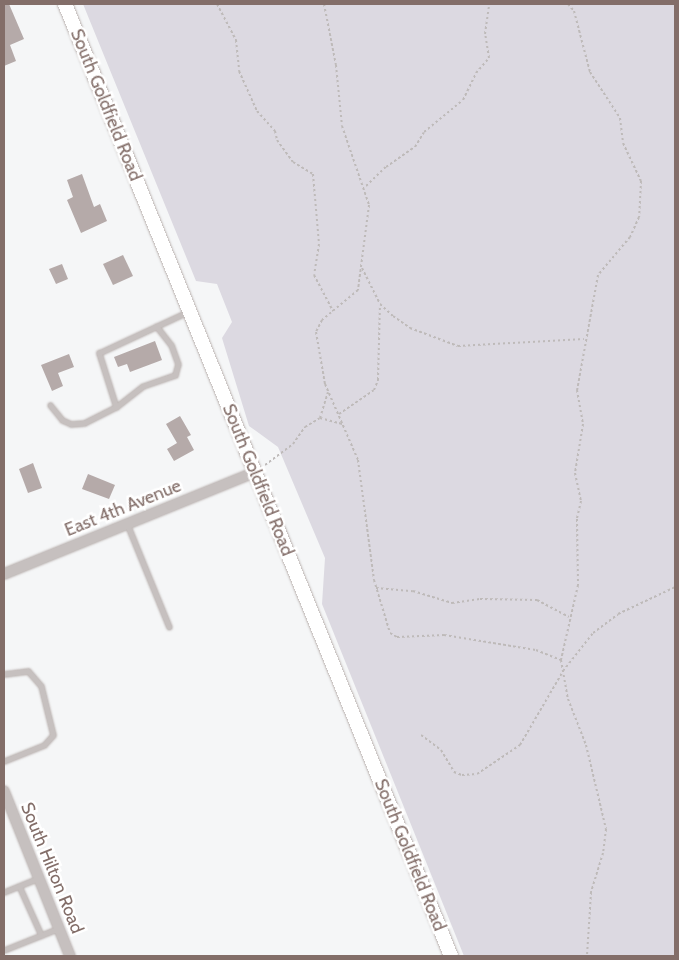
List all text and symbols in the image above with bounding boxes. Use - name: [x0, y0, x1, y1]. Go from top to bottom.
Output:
- street label: South Goldfield Road: [66, 26, 146, 184]
- street label: South Goldfield Road: [218, 401, 298, 559]
- street label: East 4th Avenue: [62, 475, 184, 541]
- street label: South Goldfield Road: [370, 776, 450, 934]
- street label: South Hilton Road: [16, 799, 88, 937]

